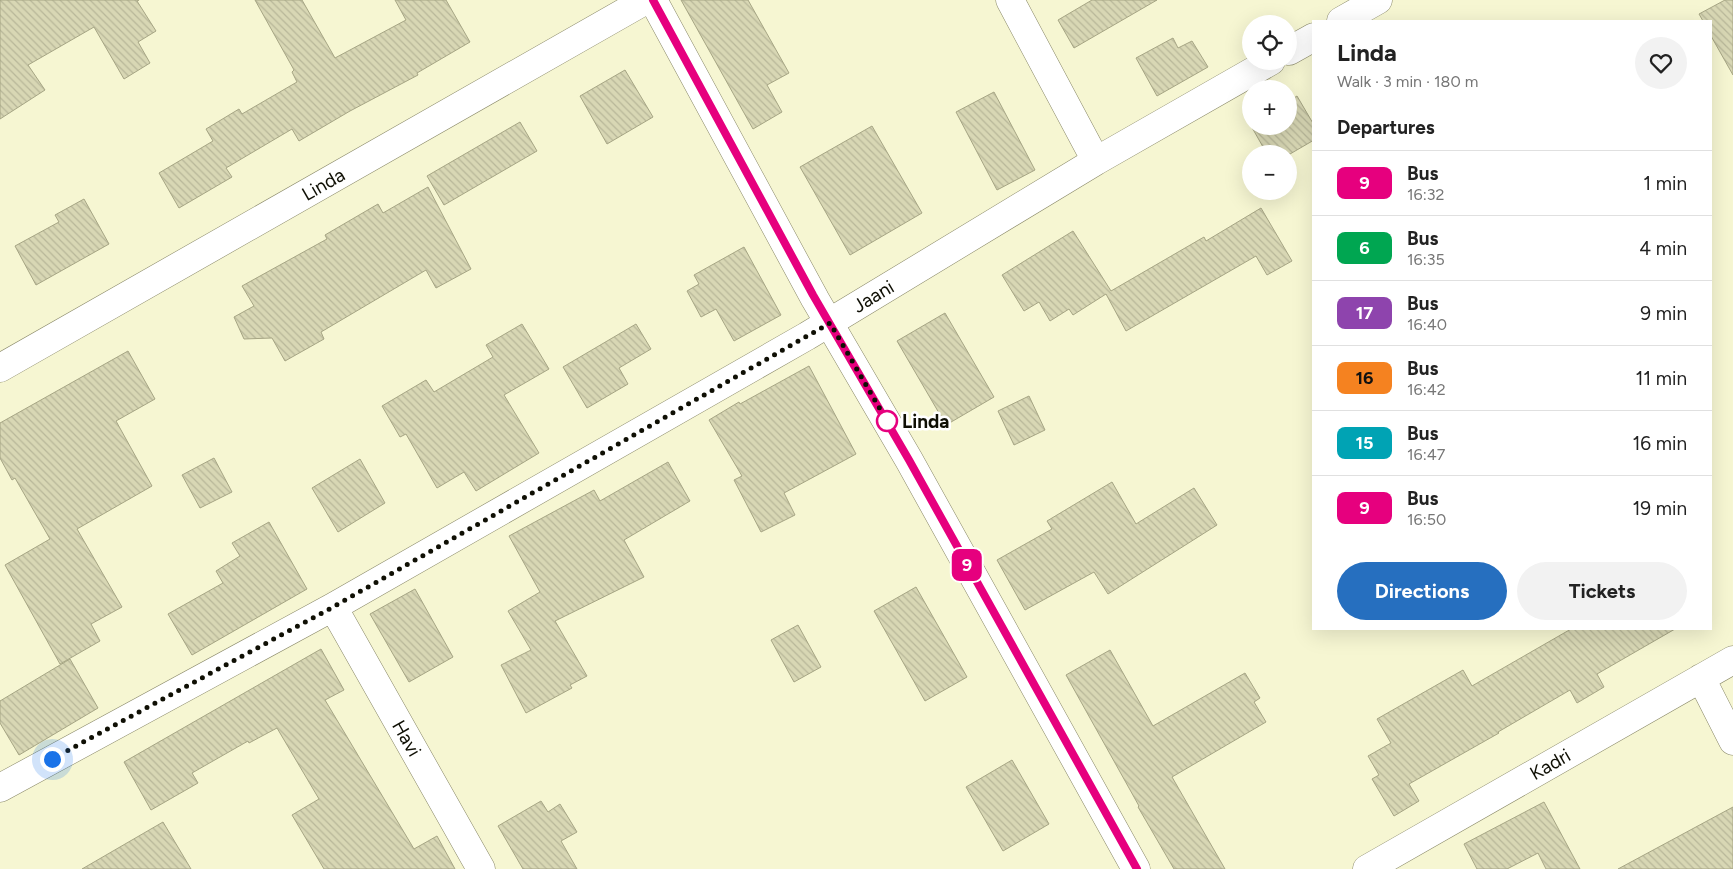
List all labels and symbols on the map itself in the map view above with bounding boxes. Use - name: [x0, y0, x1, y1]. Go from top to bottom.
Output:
- street label: Linda: [298, 163, 349, 206]
- street label: Jaani: [848, 275, 898, 318]
- marker: Linda: [876, 410, 898, 432]
- place label: Linda: [902, 410, 949, 433]
- line badge: 9: [951, 549, 983, 581]
- street label: Havi: [387, 716, 426, 761]
- street label: Kadri: [1526, 744, 1575, 785]
- your location: [40, 747, 65, 772]

